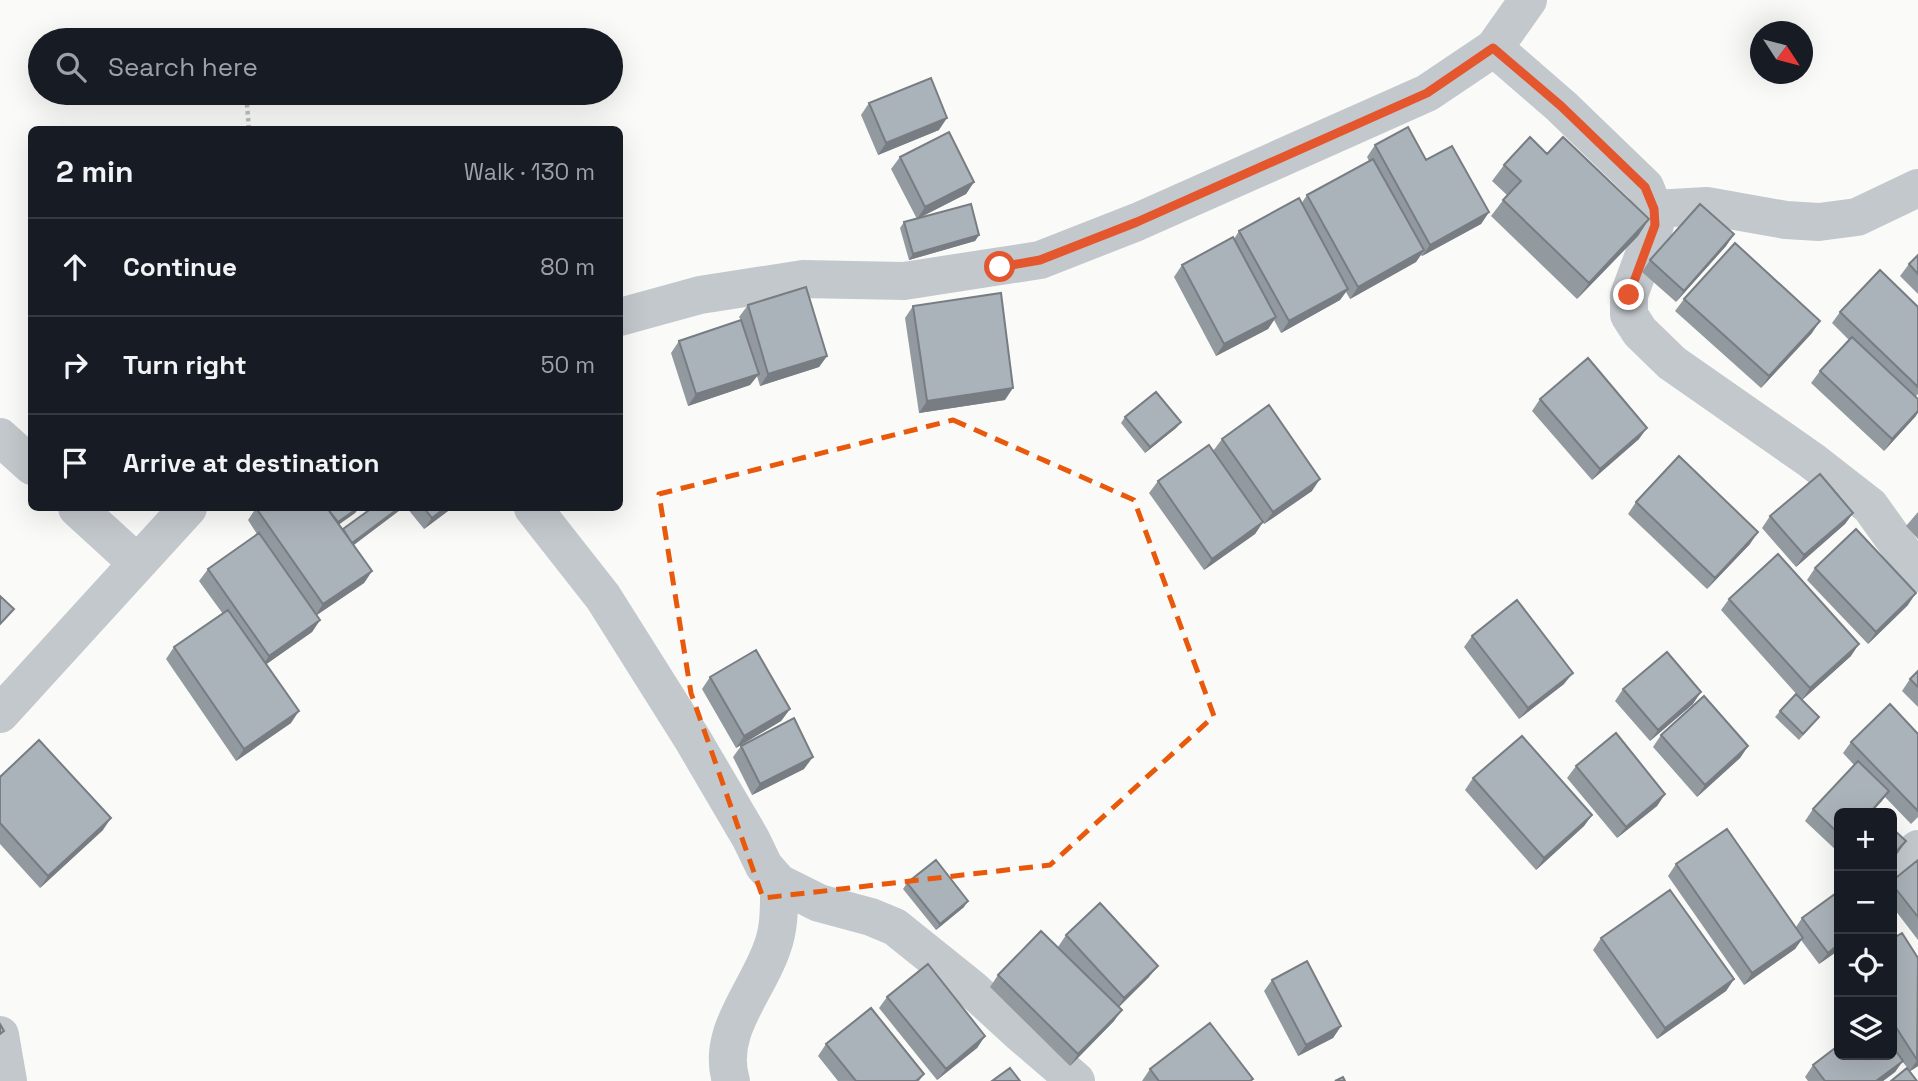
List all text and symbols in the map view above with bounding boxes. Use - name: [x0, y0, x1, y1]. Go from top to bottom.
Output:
- north arrow: [1750, 21, 1813, 84]
- search box: [28, 28, 623, 105]
- icon: search: [52, 48, 90, 86]
- text: Search here: [108, 50, 258, 84]
- text: 2 min: [56, 152, 134, 191]
- text: Walk · 130 m: [464, 157, 595, 187]
- icon: ahead: [56, 248, 94, 286]
- text: Continue: [123, 250, 237, 284]
- route start: [984, 251, 1015, 282]
- text: 80 m: [540, 252, 595, 282]
- route end: [1613, 279, 1644, 310]
- icon: right: [56, 346, 94, 384]
- text: Turn right: [123, 348, 247, 382]
- text: 50 m: [541, 350, 595, 380]
- icon: arrive: [56, 444, 94, 482]
- text: Arrive at destination: [123, 446, 380, 480]
- map controls: [1834, 808, 1897, 1060]
- button: +: [1834, 808, 1897, 871]
- button: −: [1834, 871, 1897, 934]
- button: locate: [1834, 934, 1897, 997]
- button: layers: [1834, 997, 1897, 1060]

